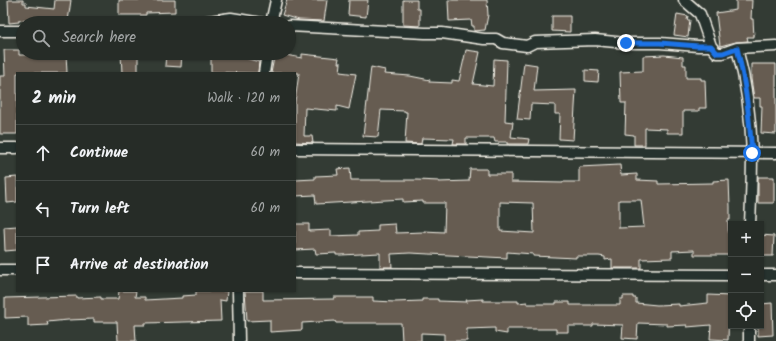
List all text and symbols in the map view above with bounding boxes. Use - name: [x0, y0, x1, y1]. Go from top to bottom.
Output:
- search box: [16, 16, 296, 60]
- text: Search here: [62, 26, 136, 50]
- icon: search: [30, 27, 52, 49]
- route end: [617, 34, 635, 52]
- text: 2 min: [32, 85, 76, 112]
- text: Walk · 120 m: [207, 88, 280, 109]
- text: Continue: [70, 141, 128, 165]
- icon: ahead: [32, 142, 54, 164]
- text: 60 m: [251, 142, 280, 163]
- route start: [743, 144, 761, 162]
- text: Turn left: [70, 197, 130, 221]
- icon: left: [32, 198, 54, 220]
- text: 60 m: [251, 198, 280, 219]
- map controls: [728, 221, 764, 329]
- button: +: [728, 221, 764, 257]
- text: Arrive at destination: [70, 253, 209, 277]
- icon: arrive: [32, 254, 54, 276]
- button: −: [728, 257, 764, 293]
- button: locate: [728, 293, 764, 329]

